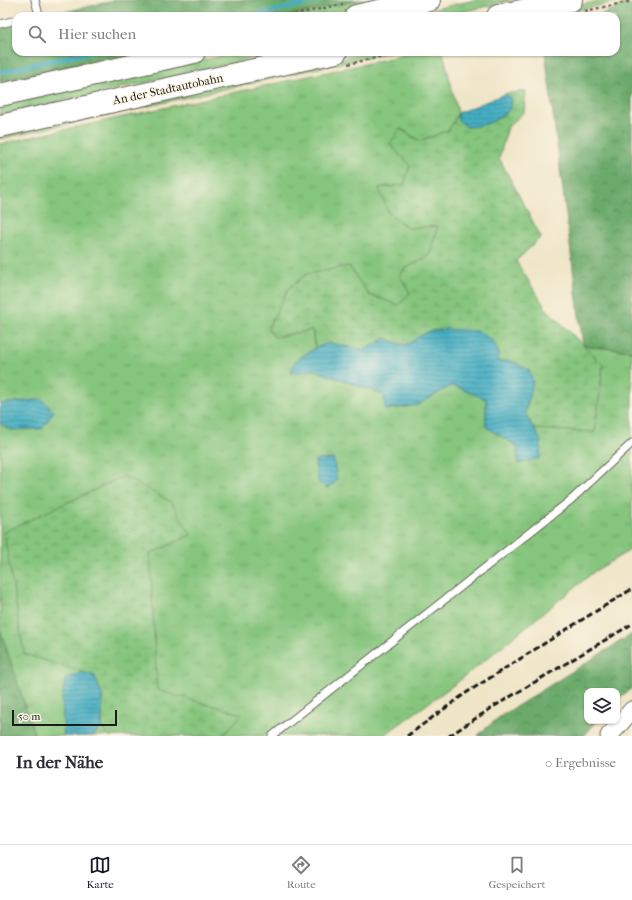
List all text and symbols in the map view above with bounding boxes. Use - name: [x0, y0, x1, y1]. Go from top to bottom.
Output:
- search box: [12, 12, 620, 56]
- icon: search: [26, 23, 48, 45]
- text: Hier suchen: [58, 25, 136, 43]
- street label: An der Stadtautobahn: [111, 70, 224, 108]
- map controls: [584, 688, 620, 724]
- button: layers: [584, 688, 620, 724]
- scale bar: [12, 708, 117, 727]
- text: 50 m: [18, 710, 40, 723]
- text: In der Nähe: [16, 752, 103, 772]
- text: 0 Ergebnisse: [545, 755, 616, 770]
- tab: Karte: [86, 854, 114, 891]
- tab: Route: [287, 854, 316, 891]
- tab: Gespeichert: [489, 854, 545, 891]

